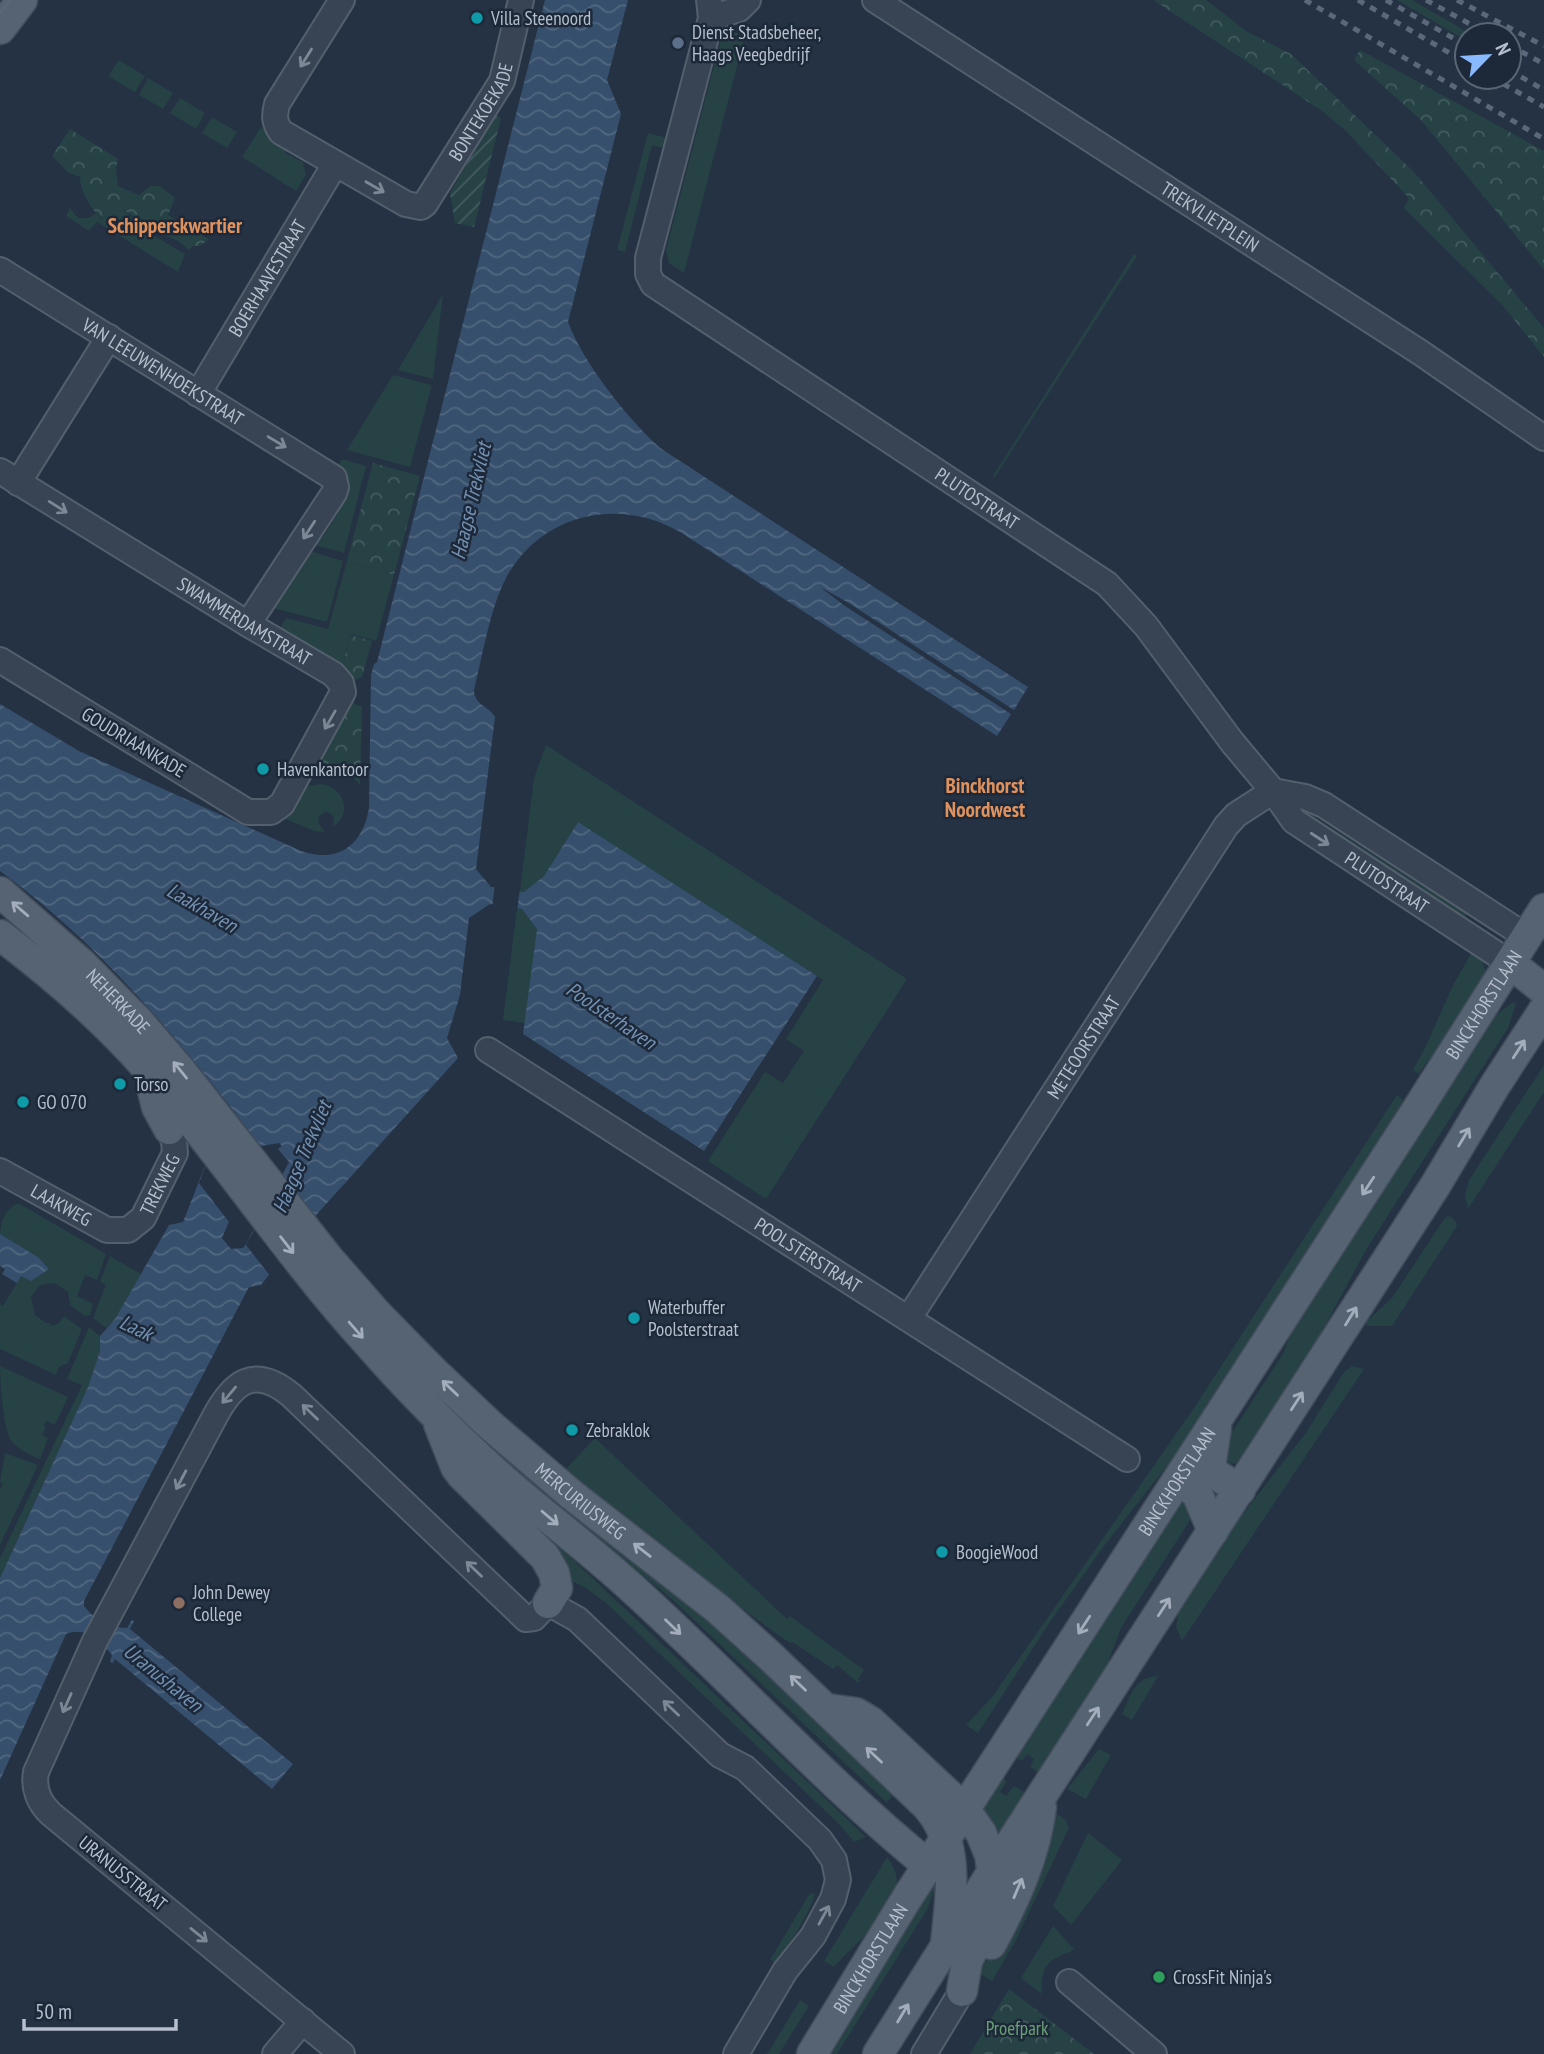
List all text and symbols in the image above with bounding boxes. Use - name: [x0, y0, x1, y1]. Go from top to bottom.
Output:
- place label: Villa Steenoord: [490, 6, 591, 30]
- marker: Villa Steenoord: [469, 10, 485, 26]
- place label: Dienst Stadsbeheer, Haags Veegbedrijf: [692, 20, 821, 66]
- north arrow: [1453, 21, 1523, 91]
- marker: Dienst Stadsbeheer, Haags Veegbedrijf: [670, 35, 686, 51]
- text: N: [1490, 39, 1516, 59]
- one-way arrow: [299, 48, 314, 67]
- street label: BONTEKOEKADE: [443, 61, 518, 165]
- street label: TREKVLIETPLEIN: [1156, 176, 1264, 257]
- one-way arrow: [365, 180, 385, 194]
- district label: Schipperskwartier: [108, 212, 243, 239]
- street label: BOERHAAVESTRAAT: [223, 215, 311, 341]
- street label: VAN LEEUWENHOEKSTRAAT: [77, 312, 248, 431]
- one-way arrow: [267, 436, 287, 450]
- water label: Haagse Trekvliet: [444, 438, 498, 562]
- street label: PLUTOSTRAAT: [931, 462, 1024, 535]
- one-way arrow: [48, 500, 67, 515]
- one-way arrow: [302, 520, 317, 539]
- street label: SWAMMERDAMSTRAAT: [173, 571, 316, 671]
- street label: GOUDRIAANKADE: [77, 701, 191, 783]
- one-way arrow: [323, 709, 336, 730]
- place label: Havenkantoor: [277, 757, 369, 781]
- marker: Havenkantoor: [255, 761, 271, 777]
- district label: Binckhorst Noordwest: [945, 772, 1025, 823]
- one-way arrow: [1309, 832, 1329, 846]
- street label: PLUTOSTRAAT: [1340, 846, 1434, 919]
- water label: Laakhaven: [162, 877, 244, 939]
- one-way arrow: [11, 901, 29, 917]
- street label: BINCKHORSTLAAN: [1440, 946, 1527, 1064]
- street label: NEHERKADE: [81, 963, 156, 1039]
- water label: Poolsterhaven: [561, 976, 663, 1056]
- street label: METEOORSTRAAT: [1041, 991, 1126, 1103]
- one-way arrow: [1512, 1039, 1526, 1059]
- one-way arrow: [172, 1061, 188, 1079]
- place label: Torso: [134, 1072, 169, 1096]
- marker: Torso: [112, 1076, 128, 1092]
- place label: GO 070: [37, 1090, 86, 1114]
- marker: GO 070: [15, 1094, 31, 1110]
- water label: Haagse Trekvliet: [266, 1095, 338, 1217]
- one-way arrow: [1458, 1127, 1472, 1147]
- street label: TREKWEG: [134, 1150, 185, 1219]
- one-way arrow: [1361, 1176, 1375, 1195]
- street label: LAAKWEG: [27, 1178, 96, 1231]
- street label: POOLSTERSTRAAT: [750, 1212, 866, 1298]
- one-way arrow: [280, 1236, 295, 1254]
- place label: Waterbuffer Poolsterstraat: [648, 1295, 739, 1341]
- one-way arrow: [1344, 1307, 1359, 1326]
- water label: Laak: [115, 1308, 160, 1348]
- marker: Waterbuffer Poolsterstraat: [626, 1310, 642, 1326]
- one-way arrow: [348, 1321, 364, 1339]
- one-way arrow: [442, 1379, 459, 1396]
- one-way arrow: [221, 1386, 237, 1404]
- one-way arrow: [1291, 1391, 1305, 1411]
- one-way arrow: [301, 1404, 318, 1421]
- place label: Zebraklok: [586, 1418, 651, 1442]
- marker: Zebraklok: [564, 1422, 580, 1438]
- street label: BINCKHORSTLAAN: [1133, 1423, 1221, 1540]
- street label: MERCURIUSWEG: [531, 1457, 631, 1545]
- one-way arrow: [173, 1469, 187, 1490]
- one-way arrow: [541, 1510, 559, 1526]
- place label: BoogieWood: [956, 1540, 1038, 1564]
- one-way arrow: [633, 1542, 652, 1557]
- marker: BoogieWood: [934, 1544, 950, 1560]
- one-way arrow: [466, 1561, 483, 1578]
- place label: John Dewey College: [192, 1580, 271, 1626]
- marker: John Dewey College: [171, 1595, 187, 1611]
- one-way arrow: [1158, 1597, 1172, 1617]
- one-way arrow: [1077, 1615, 1092, 1634]
- one-way arrow: [664, 1619, 681, 1636]
- water label: Uranushaven: [118, 1637, 210, 1719]
- one-way arrow: [790, 1674, 807, 1691]
- one-way arrow: [60, 1692, 73, 1713]
- one-way arrow: [662, 1700, 680, 1716]
- one-way arrow: [1087, 1707, 1101, 1727]
- one-way arrow: [865, 1747, 883, 1763]
- street label: URANUSSTRAAT: [74, 1830, 172, 1916]
- one-way arrow: [1012, 1878, 1025, 1899]
- street label: BINCKHORSTLAAN: [828, 1899, 913, 2018]
- one-way arrow: [818, 1905, 832, 1926]
- one-way arrow: [189, 1928, 207, 1943]
- place label: CrossFit Ninja's: [1173, 1965, 1272, 1989]
- marker: CrossFit Ninja's: [1151, 1969, 1167, 1985]
- scale bar: [24, 1988, 177, 2032]
- text: 50 m: [35, 1998, 72, 2025]
- one-way arrow: [896, 2004, 911, 2023]
- park label: Proefpark: [986, 2016, 1049, 2040]

